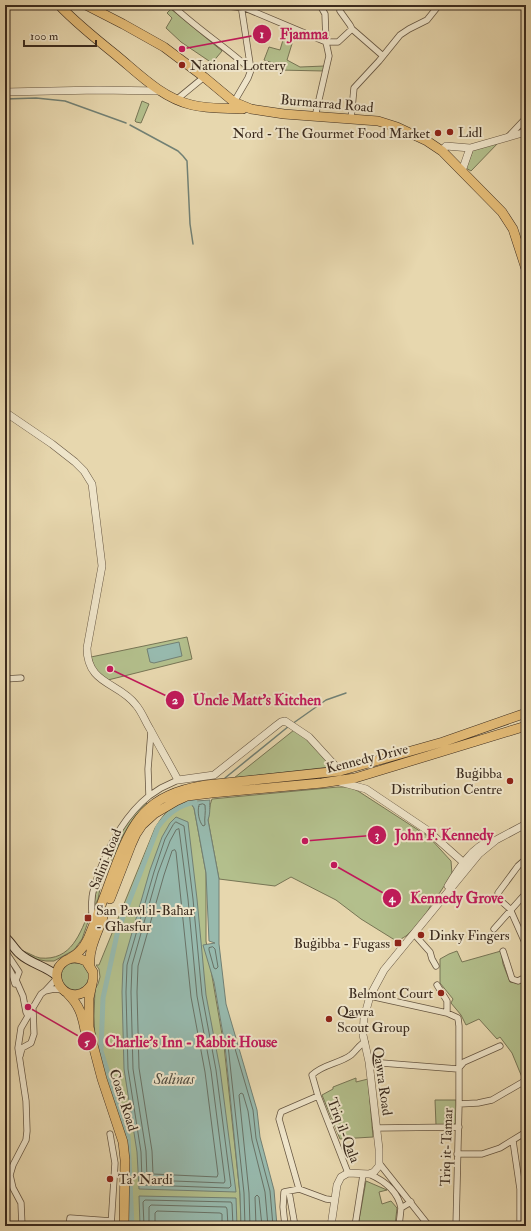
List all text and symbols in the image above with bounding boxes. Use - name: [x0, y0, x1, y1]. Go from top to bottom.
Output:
- callout: Fjamma: [252, 20, 336, 47]
- scale bar: [24, 22, 96, 48]
- text: Fjamma: [280, 25, 329, 44]
- text: 1: [260, 27, 264, 42]
- text: 100 m: [30, 29, 59, 44]
- place label: National Lottery: [190, 57, 286, 75]
- marker: National Lottery: [177, 60, 187, 70]
- street label: Burmarrad Road: [280, 91, 374, 116]
- place label: Lidl: [458, 124, 483, 141]
- place label: Nord - The Gourmet Food Market: [233, 125, 430, 142]
- marker: Lidl: [445, 127, 455, 137]
- marker: Nord - The Gourmet Food Market: [433, 128, 443, 138]
- callout: Uncle Matt's Kitchen: [165, 686, 330, 713]
- text: Uncle Matt's Kitchen: [193, 691, 321, 710]
- text: 2: [172, 693, 178, 708]
- street label: Kennedy Drive: [324, 740, 410, 778]
- place label: Buġibba Distribution Centre: [391, 765, 502, 798]
- marker: Buġibba Distribution Centre: [505, 776, 515, 786]
- callout: John F. Kennedy: [367, 821, 502, 848]
- street label: Salini Road: [86, 826, 125, 892]
- text: John F. Kennedy: [394, 826, 495, 846]
- text: 3: [375, 828, 380, 843]
- callout: Kennedy Grove: [382, 885, 512, 912]
- text: Kennedy Grove: [410, 889, 504, 909]
- text: 4: [388, 891, 397, 906]
- place label: San Pawl il-Baħar - Għasfur: [96, 902, 195, 935]
- marker: San Pawl il-Baħar - Għasfur: [83, 913, 93, 923]
- place label: Dinky Fingers: [429, 927, 510, 945]
- marker: Dinky Fingers: [416, 930, 426, 940]
- place label: Buġibba - Fugass: [294, 935, 390, 952]
- marker: Buġibba - Fugass: [393, 938, 403, 948]
- place label: Belmont Court: [348, 985, 433, 1002]
- marker: Belmont Court: [436, 988, 446, 998]
- place label: Qawra Scout Group: [337, 1003, 410, 1037]
- marker: Qawra Scout Group: [324, 1014, 334, 1024]
- callout: Charlie's Inn - Rabbit House: [77, 1028, 285, 1055]
- text: Charlie's Inn - Rabbit House: [105, 1033, 278, 1052]
- text: 5: [84, 1035, 90, 1050]
- street label: Qawra Road: [369, 1046, 396, 1117]
- street label: Coast Road: [106, 1067, 142, 1133]
- water label: Salinas: [153, 1070, 195, 1089]
- street label: Triq il-Qala: [323, 1095, 364, 1165]
- street label: Triq it-Tamar: [437, 1107, 456, 1187]
- place label: Ta' Nardi: [118, 1171, 173, 1188]
- marker: Ta' Nardi: [105, 1174, 115, 1184]

